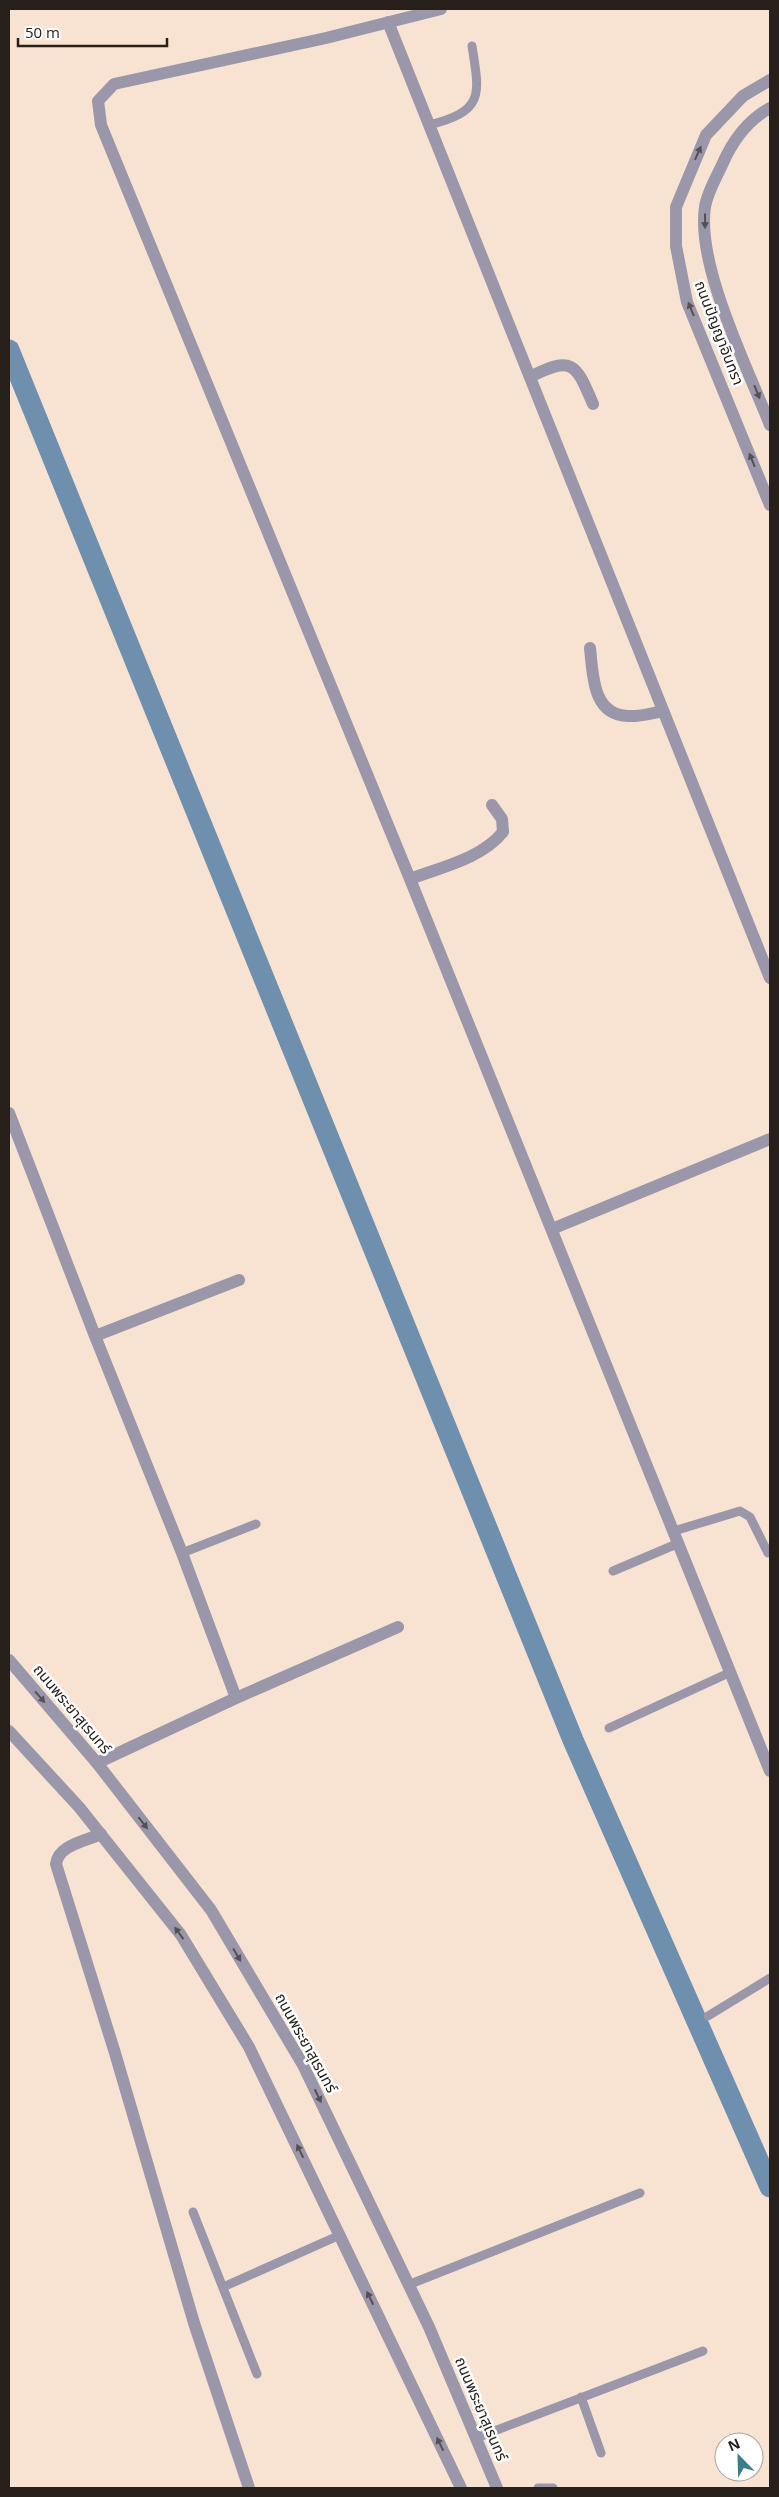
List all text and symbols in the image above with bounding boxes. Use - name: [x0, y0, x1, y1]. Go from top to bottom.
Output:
- scale bar: [18, 15, 166, 47]
- text: 50 m: [25, 22, 60, 42]
- one-way arrow: [694, 146, 702, 160]
- one-way arrow: [701, 214, 709, 230]
- street label: ถนนปัญญาอินทรา: [691, 278, 749, 388]
- one-way arrow: [686, 302, 694, 317]
- one-way arrow: [753, 385, 761, 400]
- one-way arrow: [748, 452, 756, 467]
- street label: ถนนพระยาสุเรนทร์: [29, 1659, 117, 1758]
- one-way arrow: [35, 1690, 46, 1703]
- one-way arrow: [138, 1816, 149, 1829]
- one-way arrow: [174, 1926, 184, 1940]
- one-way arrow: [233, 1948, 242, 1961]
- street label: ถนนพระยาสุเรนทร์: [271, 1989, 343, 2097]
- one-way arrow: [314, 2089, 322, 2103]
- one-way arrow: [295, 2144, 303, 2158]
- one-way arrow: [366, 2291, 374, 2305]
- street label: ถนนพระยาสุเรนทร์: [451, 2354, 513, 2464]
- north arrow: [714, 2432, 764, 2482]
- text: N: [725, 2434, 743, 2456]
- one-way arrow: [436, 2437, 444, 2451]

